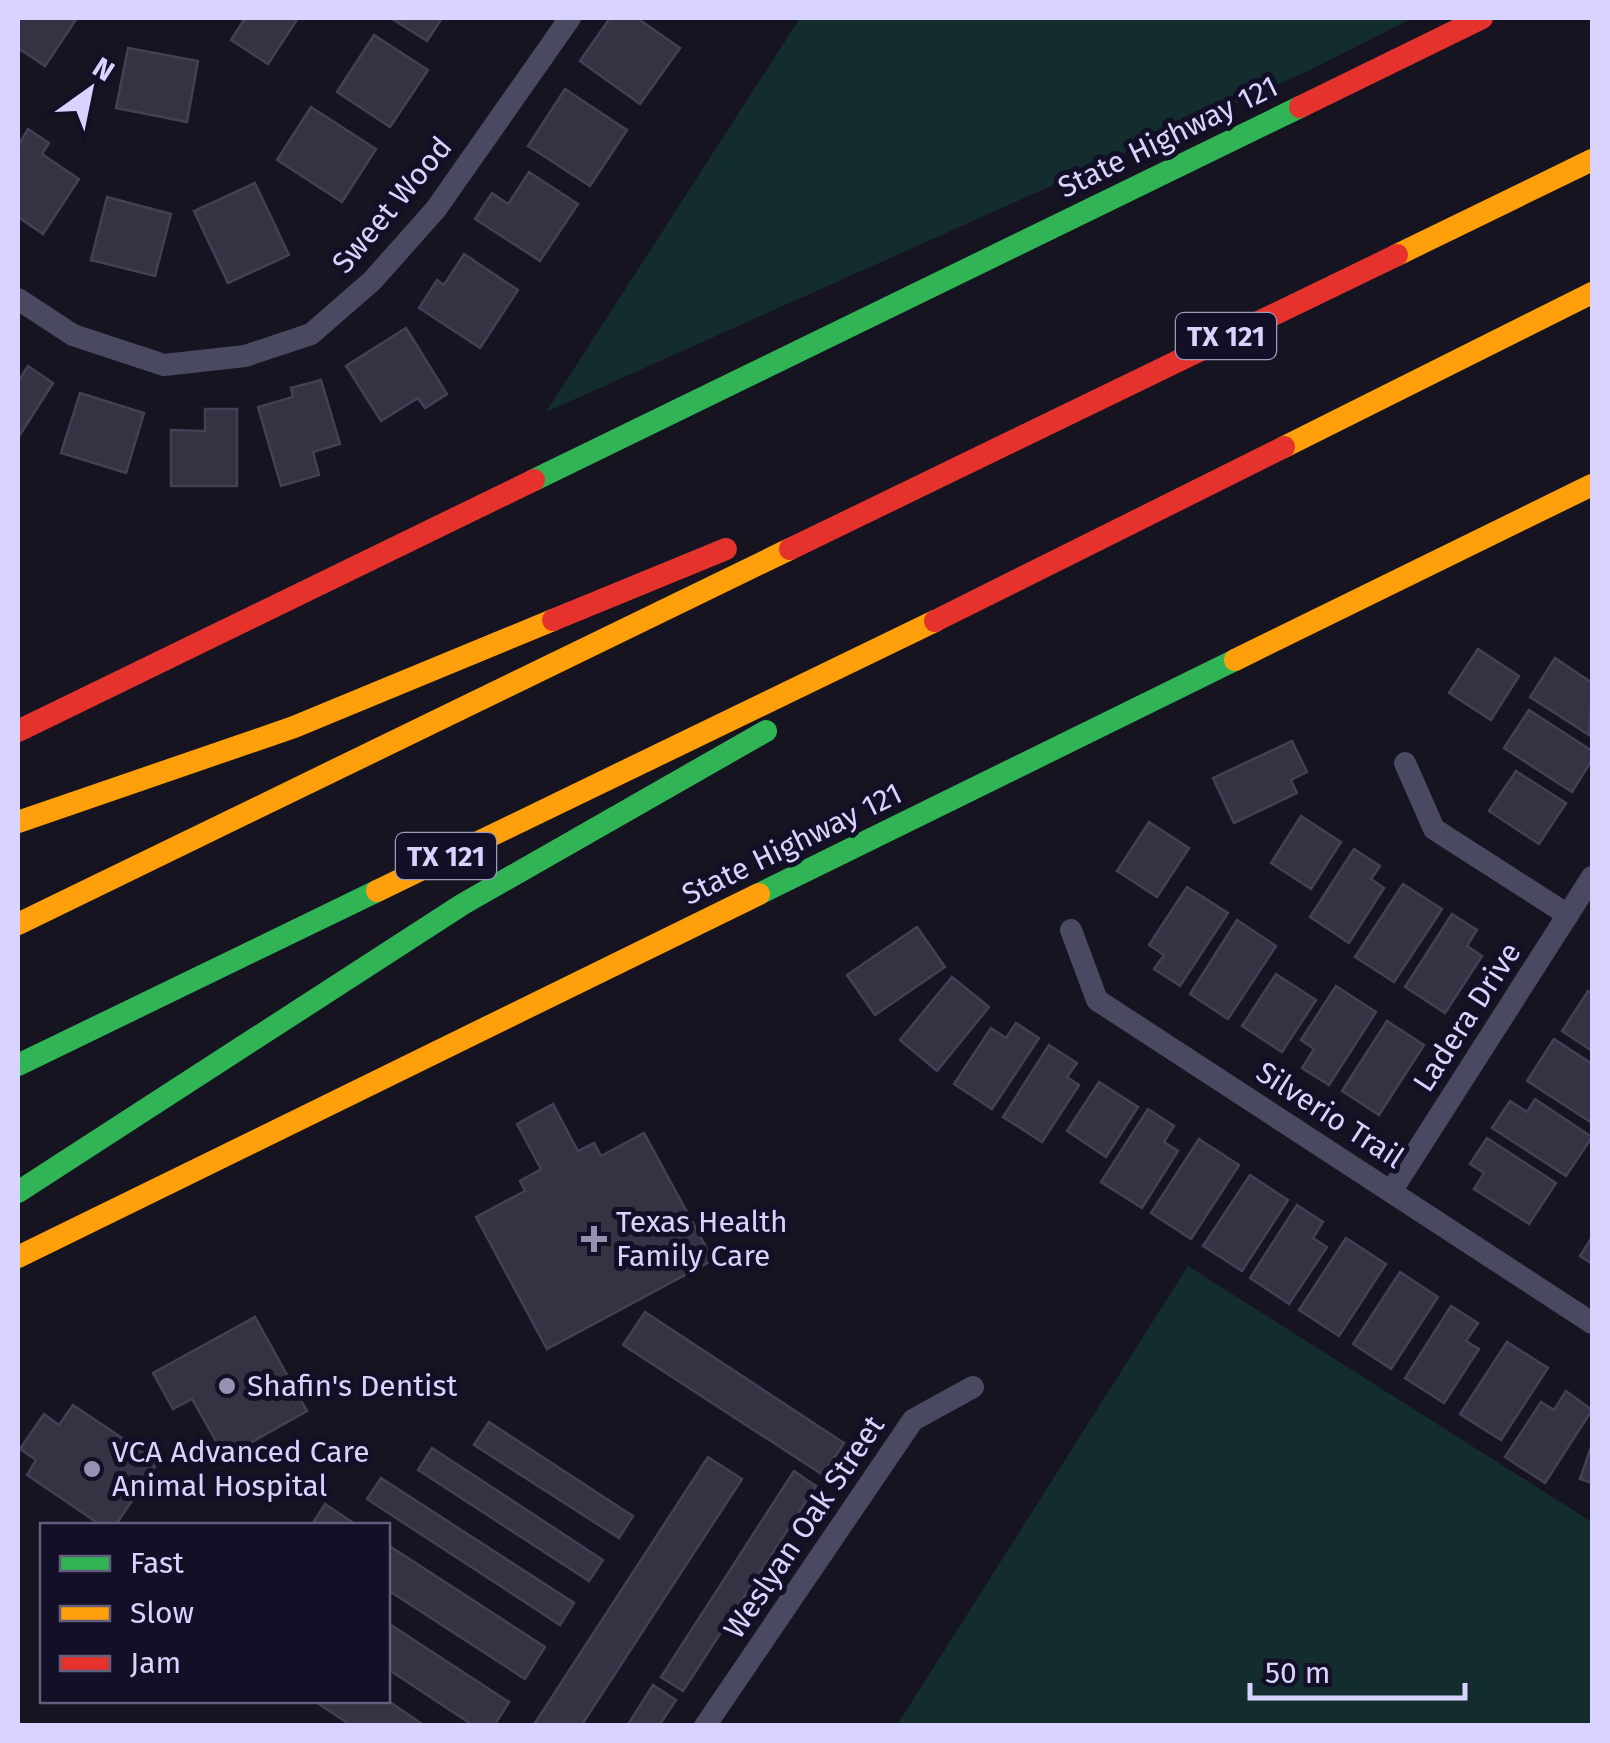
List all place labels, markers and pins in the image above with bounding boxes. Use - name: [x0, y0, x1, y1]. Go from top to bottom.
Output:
- place label: Texas Health Family Care: [616, 1204, 788, 1274]
- marker: Texas Health Family Care: [581, 1226, 607, 1252]
- place label: Shafin's Dentist: [247, 1368, 458, 1404]
- marker: Shafin's Dentist: [216, 1375, 238, 1397]
- place label: VCA Advanced Care Animal Hospital: [112, 1434, 370, 1504]
- marker: VCA Advanced Care Animal Hospital: [81, 1458, 103, 1480]

